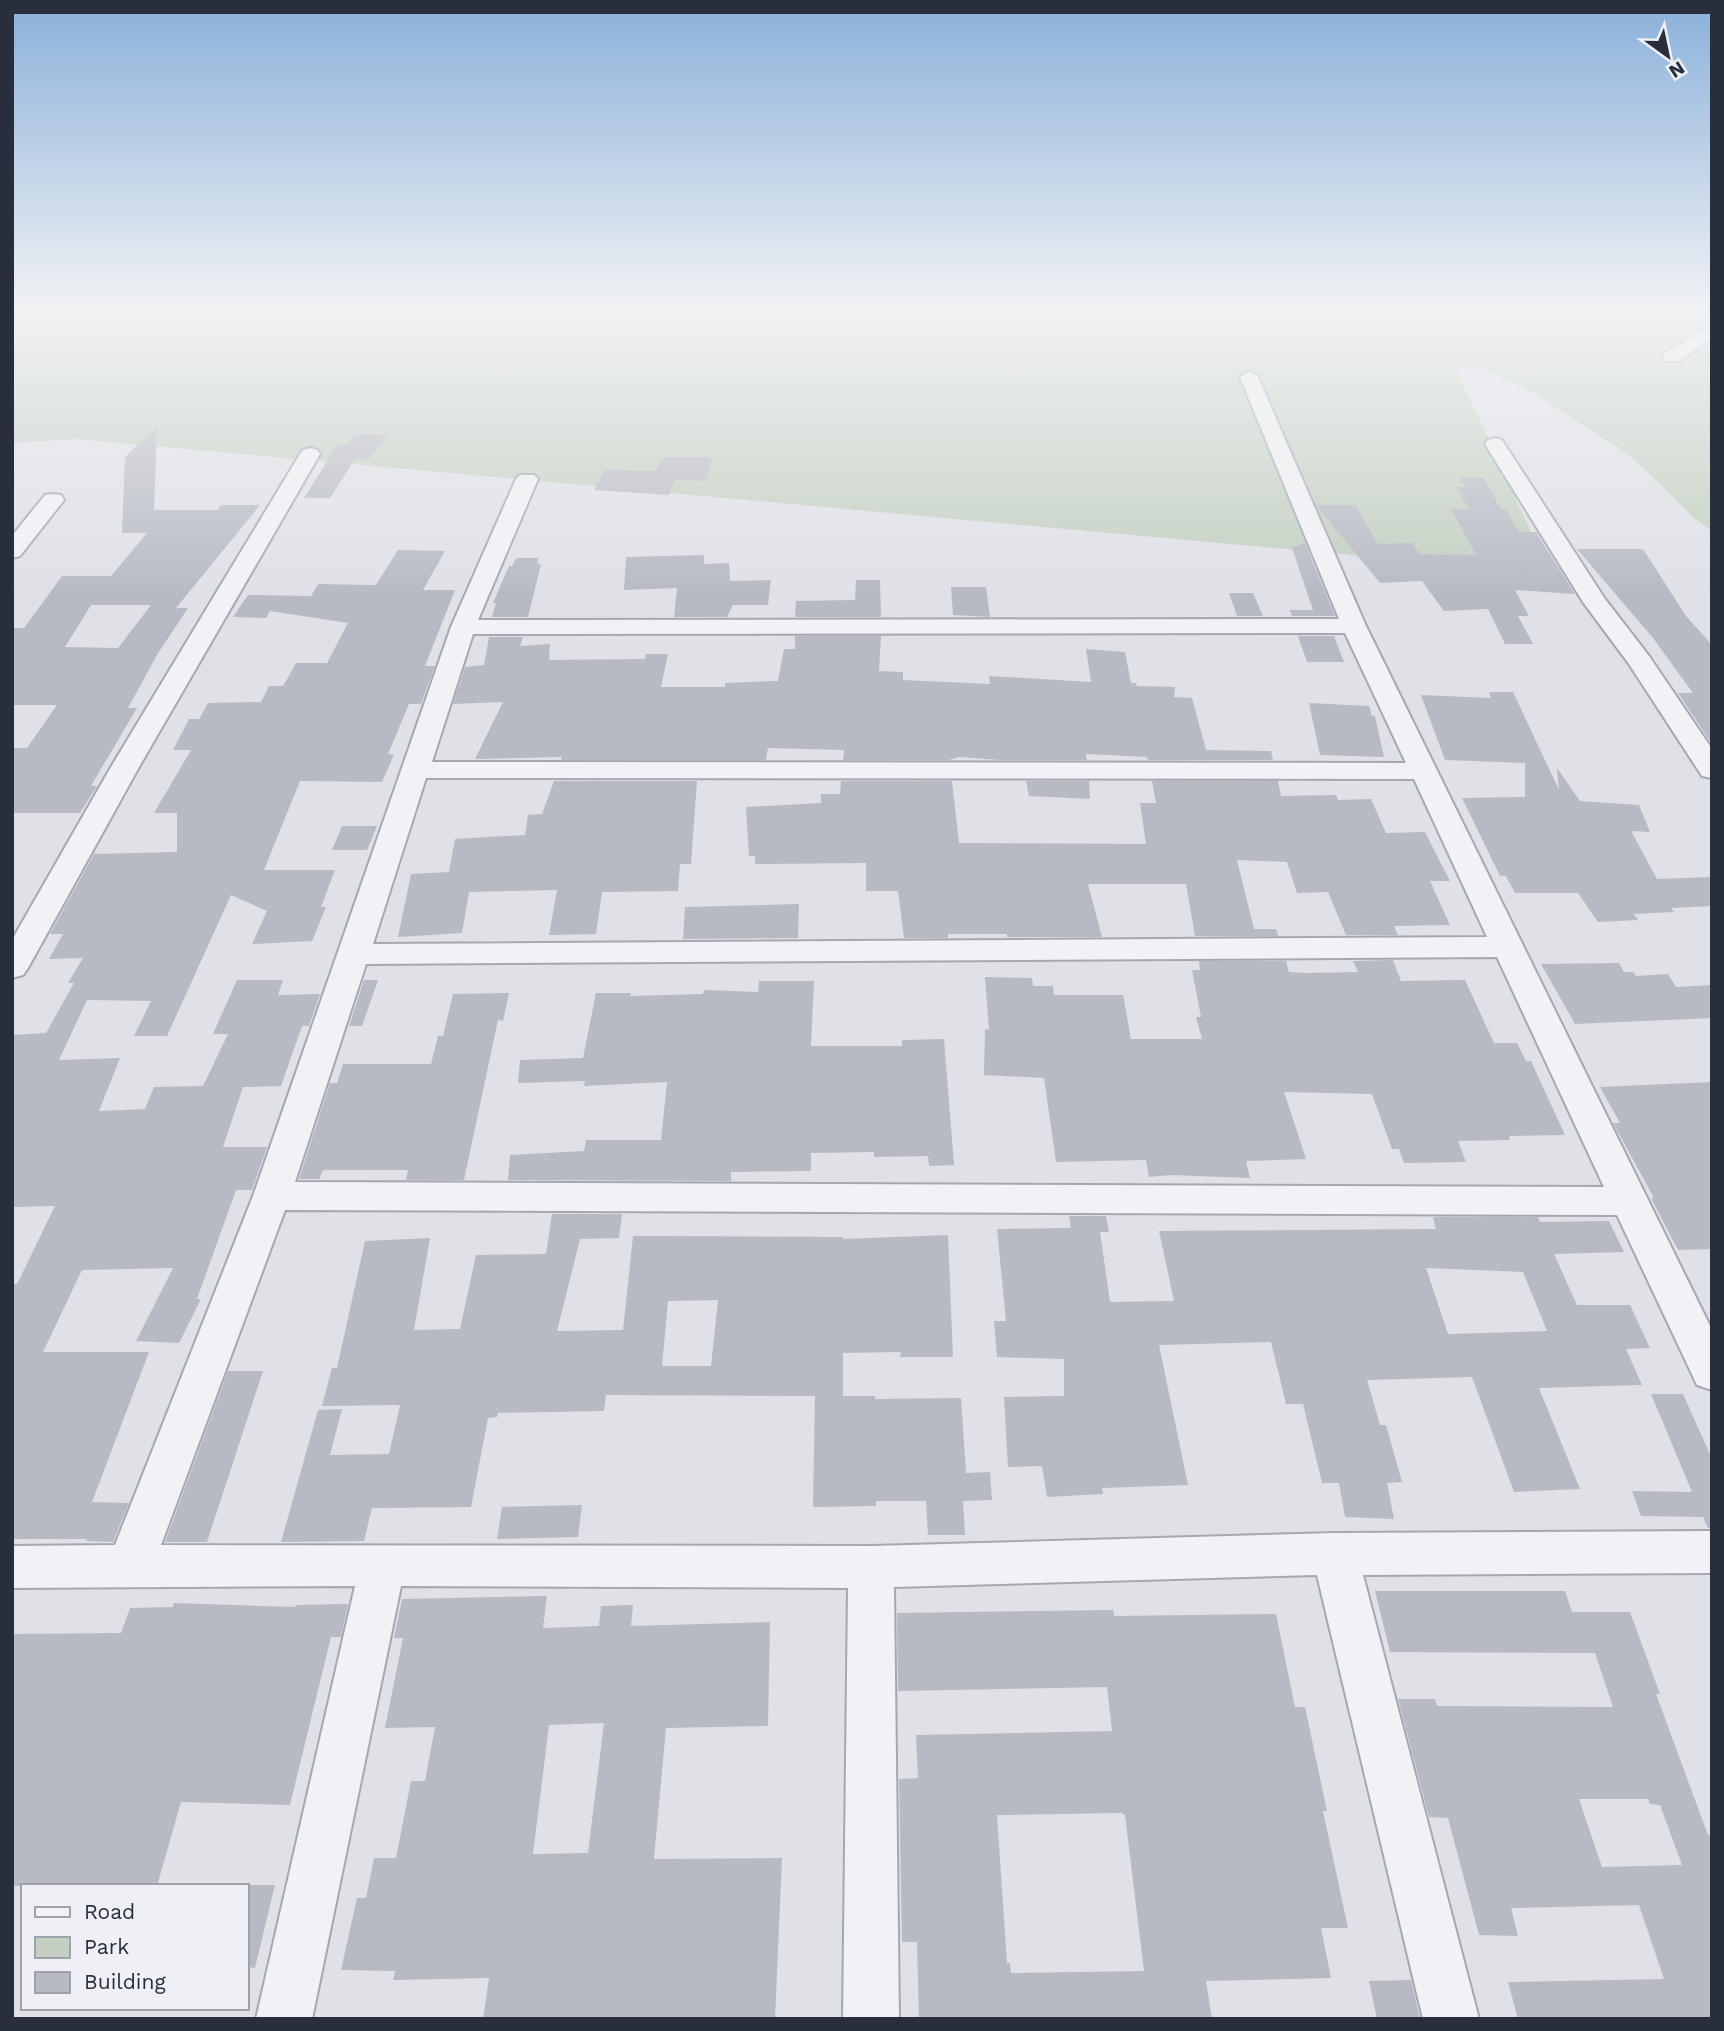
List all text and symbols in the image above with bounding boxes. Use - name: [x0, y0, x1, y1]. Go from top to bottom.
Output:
- north arrow: [1633, 21, 1703, 91]
- text: N: [1665, 56, 1689, 83]
- legend: [21, 1884, 248, 2010]
- text: Road: [84, 1899, 135, 1924]
- text: Park: [84, 1934, 129, 1959]
- text: Building: [84, 1969, 166, 1994]

